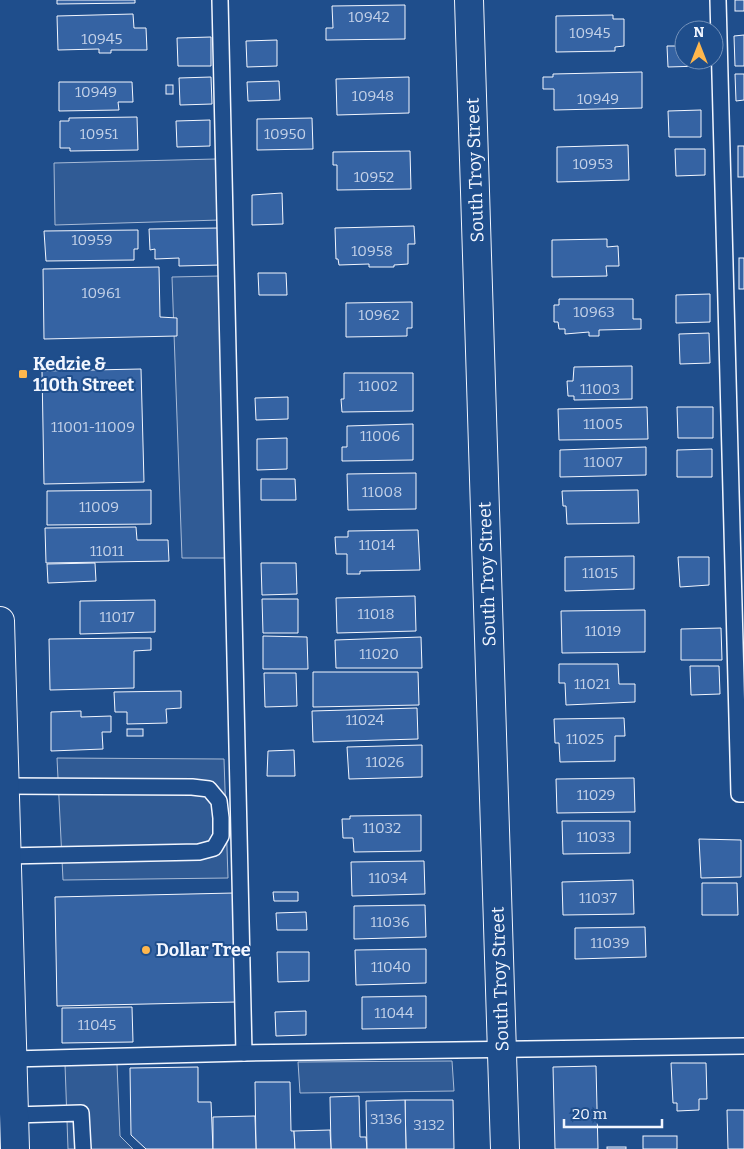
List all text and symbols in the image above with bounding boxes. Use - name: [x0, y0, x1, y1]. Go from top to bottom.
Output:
- house number: 10942: [348, 8, 390, 26]
- north arrow: [674, 20, 724, 70]
- house number: 10945: [569, 24, 611, 42]
- text: N: [694, 24, 705, 41]
- house number: 10945: [81, 30, 123, 48]
- house number: 10949: [75, 83, 117, 101]
- house number: 10948: [352, 87, 394, 105]
- house number: 10949: [577, 90, 619, 108]
- street label: South Troy Street: [461, 97, 489, 243]
- house number: 10951: [80, 125, 118, 143]
- house number: 10950: [264, 125, 306, 143]
- house number: 10953: [573, 155, 613, 173]
- house number: 10952: [354, 168, 394, 186]
- house number: 10959: [71, 231, 113, 249]
- house number: 10958: [351, 242, 393, 260]
- house number: 10961: [81, 284, 121, 302]
- house number: 10963: [573, 303, 615, 321]
- house number: 10962: [358, 306, 400, 324]
- place label: Kedzie & 110th Street: [33, 353, 134, 396]
- marker: Kedzie & 110th Street: [17, 368, 29, 380]
- house number: 11002: [358, 377, 398, 395]
- house number: 11003: [580, 380, 620, 398]
- house number: 11005: [583, 415, 623, 433]
- house number: 11001-11009: [51, 418, 135, 436]
- house number: 11006: [360, 427, 400, 445]
- house number: 11007: [584, 453, 623, 471]
- house number: 11008: [362, 483, 402, 501]
- house number: 11009: [79, 498, 119, 516]
- street label: South Troy Street: [473, 501, 501, 647]
- house number: 11014: [359, 536, 396, 554]
- house number: 11011: [90, 542, 124, 560]
- house number: 11015: [582, 564, 618, 582]
- house number: 11018: [358, 605, 394, 623]
- house number: 11017: [99, 608, 135, 626]
- house number: 11019: [585, 622, 621, 640]
- house number: 11020: [359, 645, 399, 663]
- house number: 11021: [574, 675, 610, 693]
- house number: 11024: [346, 711, 385, 729]
- house number: 11025: [566, 730, 604, 748]
- house number: 11026: [366, 753, 405, 771]
- house number: 11029: [577, 786, 615, 804]
- house number: 11032: [363, 819, 401, 837]
- house number: 11033: [577, 828, 615, 846]
- house number: 11034: [368, 869, 408, 887]
- house number: 11037: [579, 889, 617, 907]
- street label: South Troy Street: [486, 906, 514, 1052]
- house number: 11036: [370, 913, 410, 931]
- house number: 11039: [590, 934, 630, 952]
- place label: Dollar Tree: [156, 939, 251, 961]
- marker: Dollar Tree: [140, 944, 152, 956]
- house number: 11040: [371, 958, 411, 976]
- house number: 11044: [374, 1004, 414, 1022]
- house number: 11045: [78, 1016, 116, 1034]
- scale bar: [564, 1096, 662, 1128]
- text: 20 m: [572, 1105, 608, 1123]
- house number: 3136: [370, 1110, 402, 1128]
- house number: 3132: [413, 1116, 445, 1134]

